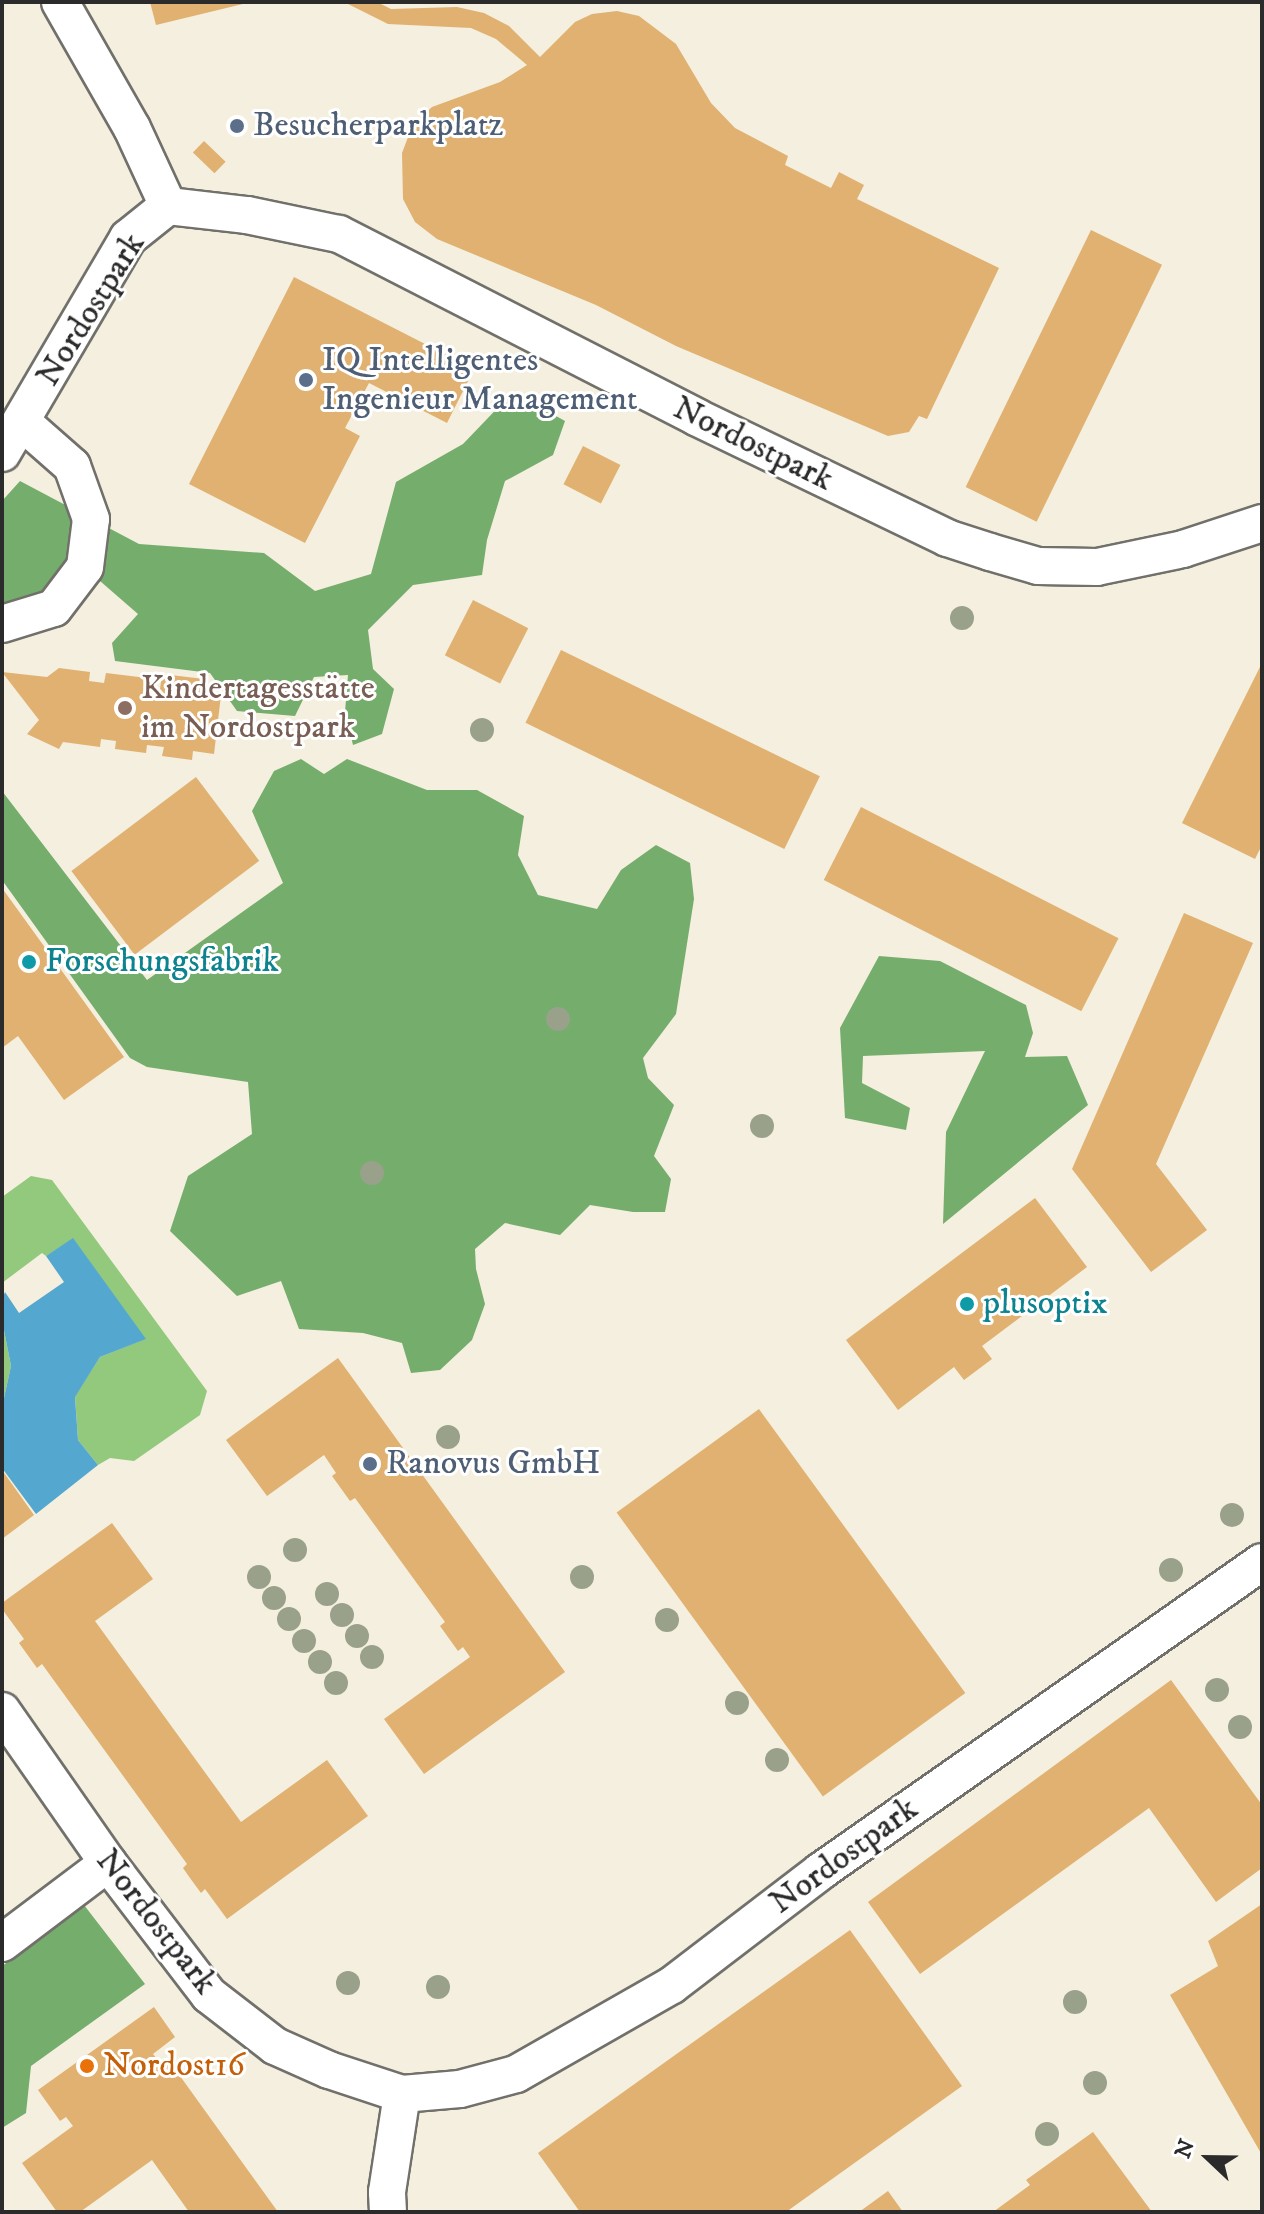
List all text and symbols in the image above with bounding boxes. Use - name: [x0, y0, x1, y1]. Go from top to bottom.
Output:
- place label: Besucherparkplatz: [253, 106, 503, 146]
- marker: Besucherparkplatz: [228, 117, 246, 135]
- street label: Nordostpark: [28, 226, 154, 394]
- place label: IQ Intelligentes Ingenieur Management: [322, 340, 638, 420]
- marker: IQ Intelligentes Ingenieur Management: [297, 371, 315, 389]
- street label: Nordostpark: [666, 388, 840, 500]
- place label: Kindertagesstätte im Nordostpark: [141, 668, 375, 748]
- marker: Kindertagesstätte im Nordostpark: [116, 699, 134, 717]
- place label: Forschungsfabrik: [45, 942, 279, 982]
- marker: Forschungsfabrik: [20, 953, 38, 971]
- place label: plusoptix: [983, 1284, 1108, 1324]
- marker: plusoptix: [958, 1295, 976, 1313]
- place label: Ranovus GmbH: [386, 1444, 601, 1484]
- marker: Ranovus GmbH: [361, 1455, 379, 1473]
- street label: Nordostpark: [762, 1789, 926, 1923]
- street label: Nordostpark: [87, 1841, 225, 2003]
- place label: Nordost16: [103, 2046, 245, 2086]
- marker: Nordost16: [78, 2057, 96, 2075]
- north arrow: [1168, 2118, 1248, 2198]
- text: N: [1169, 2135, 1201, 2162]

